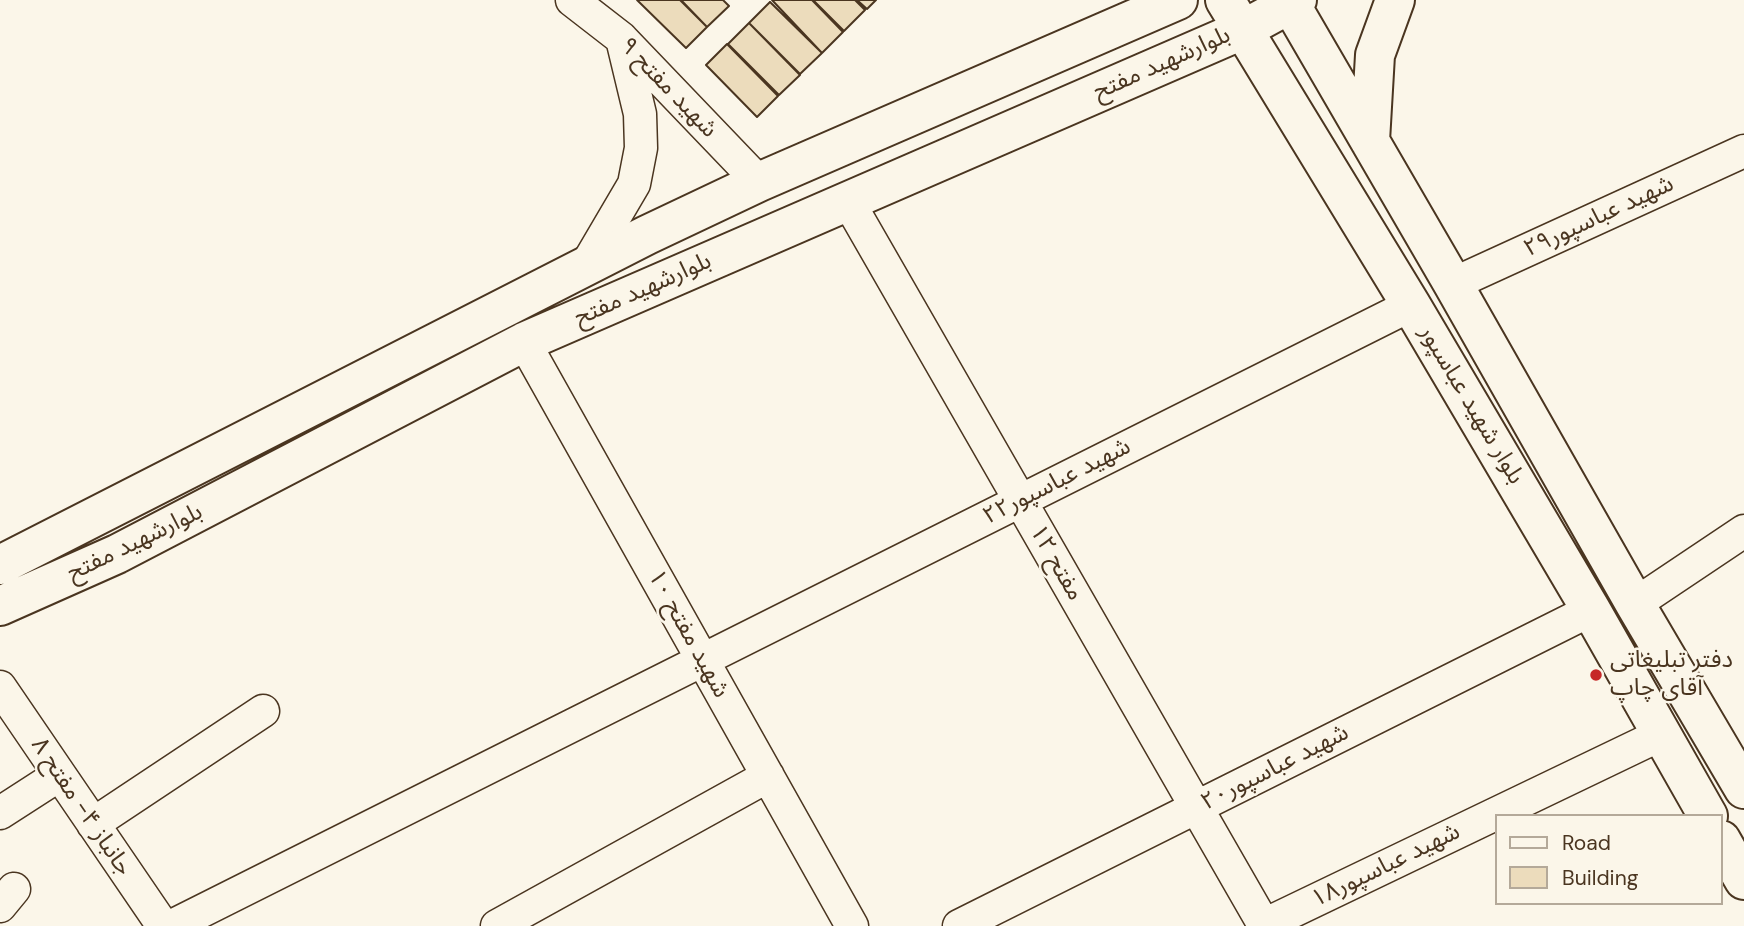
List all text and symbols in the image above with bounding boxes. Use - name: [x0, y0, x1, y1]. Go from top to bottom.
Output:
- street label: بلوارشهید مفتح: [1089, 21, 1235, 107]
- street label: شهید مفتح ۹: [613, 32, 723, 144]
- street label: شهید عباسپور۲۹: [1520, 170, 1678, 264]
- street label: بلوارشهید مفتح: [570, 247, 716, 333]
- street label: بلوار شهید عباسپور: [1412, 320, 1530, 490]
- street label: شهید عباسپور۲۲: [978, 432, 1136, 532]
- street label: بلوارشهید مفتح: [63, 498, 207, 588]
- street label: مفتح ۱۲: [1023, 520, 1089, 606]
- street label: شهید مفتح ۱۰: [641, 565, 735, 703]
- place label: دفتر تبلیغاتی آقای چاپ: [1610, 647, 1733, 703]
- marker: دفتر تبلیغاتی آقای چاپ: [1588, 667, 1604, 683]
- street label: شهید عباسپور۲۰: [1196, 718, 1354, 818]
- street label: جانباز ۴- مفتح ۸: [24, 733, 138, 881]
- legend: [1496, 814, 1723, 905]
- street label: شهید عباسپور۱۸: [1307, 818, 1465, 914]
- text: Road: [1562, 829, 1611, 857]
- text: Building: [1562, 864, 1638, 892]

